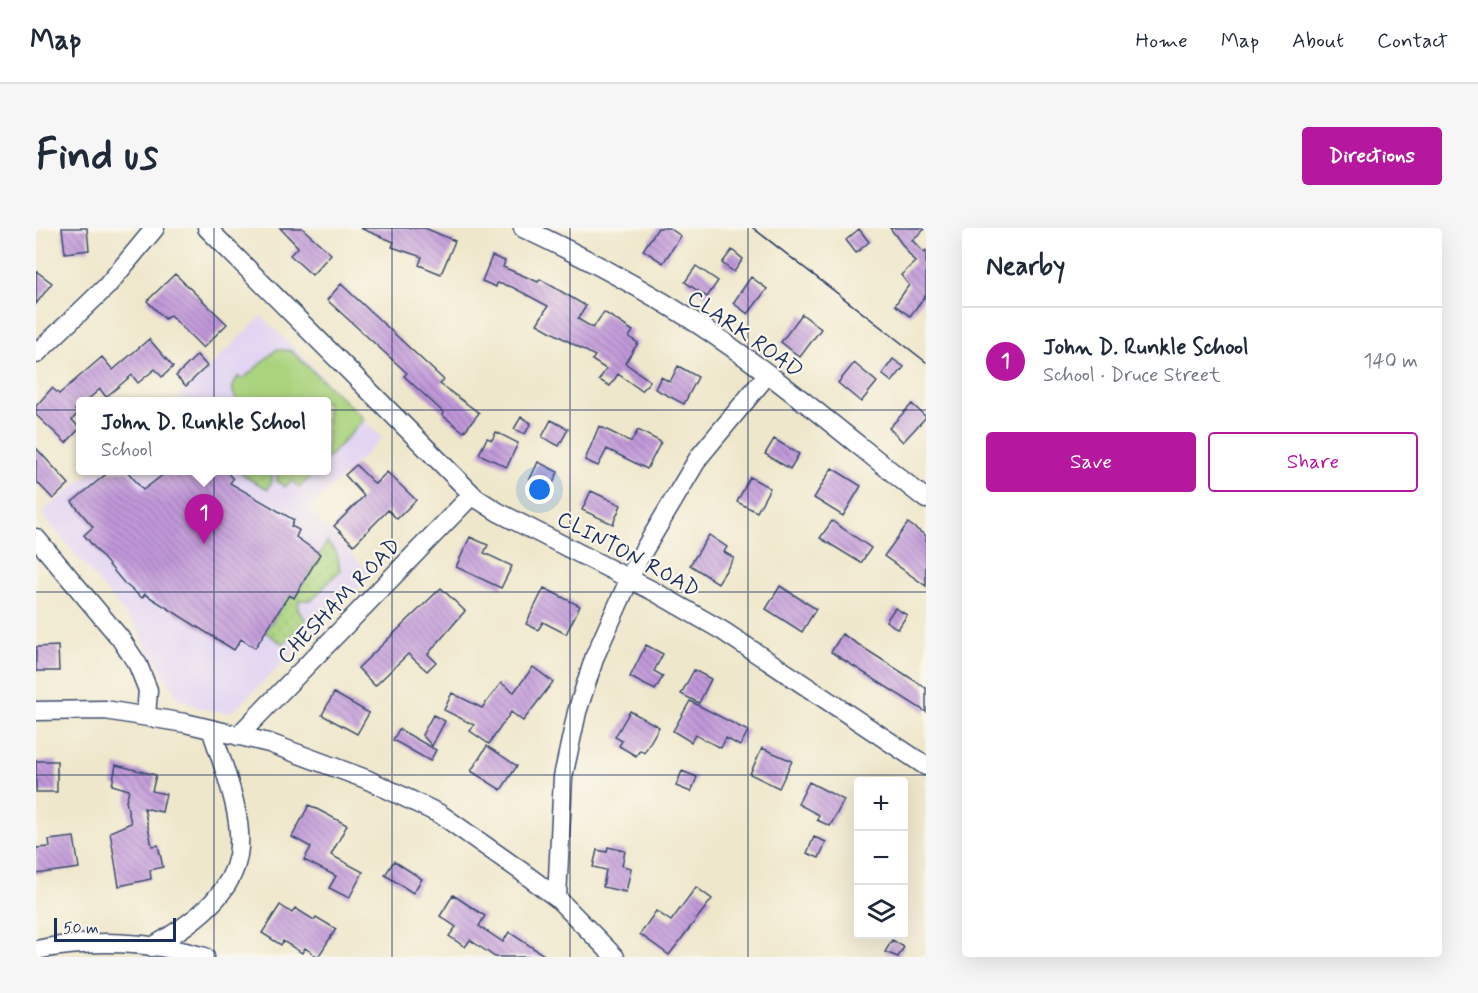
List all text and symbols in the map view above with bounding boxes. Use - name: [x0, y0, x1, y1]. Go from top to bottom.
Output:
- text: Map: [30, 23, 81, 60]
- text: Home: [1136, 27, 1188, 55]
- text: Map: [1221, 27, 1259, 55]
- text: About: [1292, 27, 1344, 55]
- text: Contact: [1377, 27, 1448, 55]
- button: Directions: [1302, 127, 1442, 185]
- text: Find us: [36, 129, 158, 184]
- text: Nearby: [986, 250, 1065, 284]
- street label: CLARK ROAD: [681, 284, 808, 385]
- text: John D. Runkle School: [1043, 334, 1248, 362]
- text: 1: [1001, 348, 1010, 375]
- text: 140 m: [1364, 348, 1418, 375]
- text: School · Druce Street: [1043, 362, 1221, 389]
- popup: [76, 397, 331, 475]
- text: John D. Runkle School: [101, 409, 306, 437]
- button: Save: [986, 432, 1196, 492]
- button: Share: [1208, 432, 1418, 492]
- text: School: [101, 437, 153, 464]
- your location: [525, 475, 554, 504]
- pin: 1: [184, 494, 224, 544]
- street label: CLINTON ROAD: [552, 505, 704, 604]
- street label: CHESHAM ROAD: [272, 532, 407, 671]
- map controls: [854, 777, 908, 939]
- button: +: [854, 777, 908, 831]
- button: −: [854, 831, 908, 885]
- button: layers: [854, 885, 908, 939]
- scale bar: [54, 915, 176, 942]
- text: 50 m: [63, 918, 99, 939]

